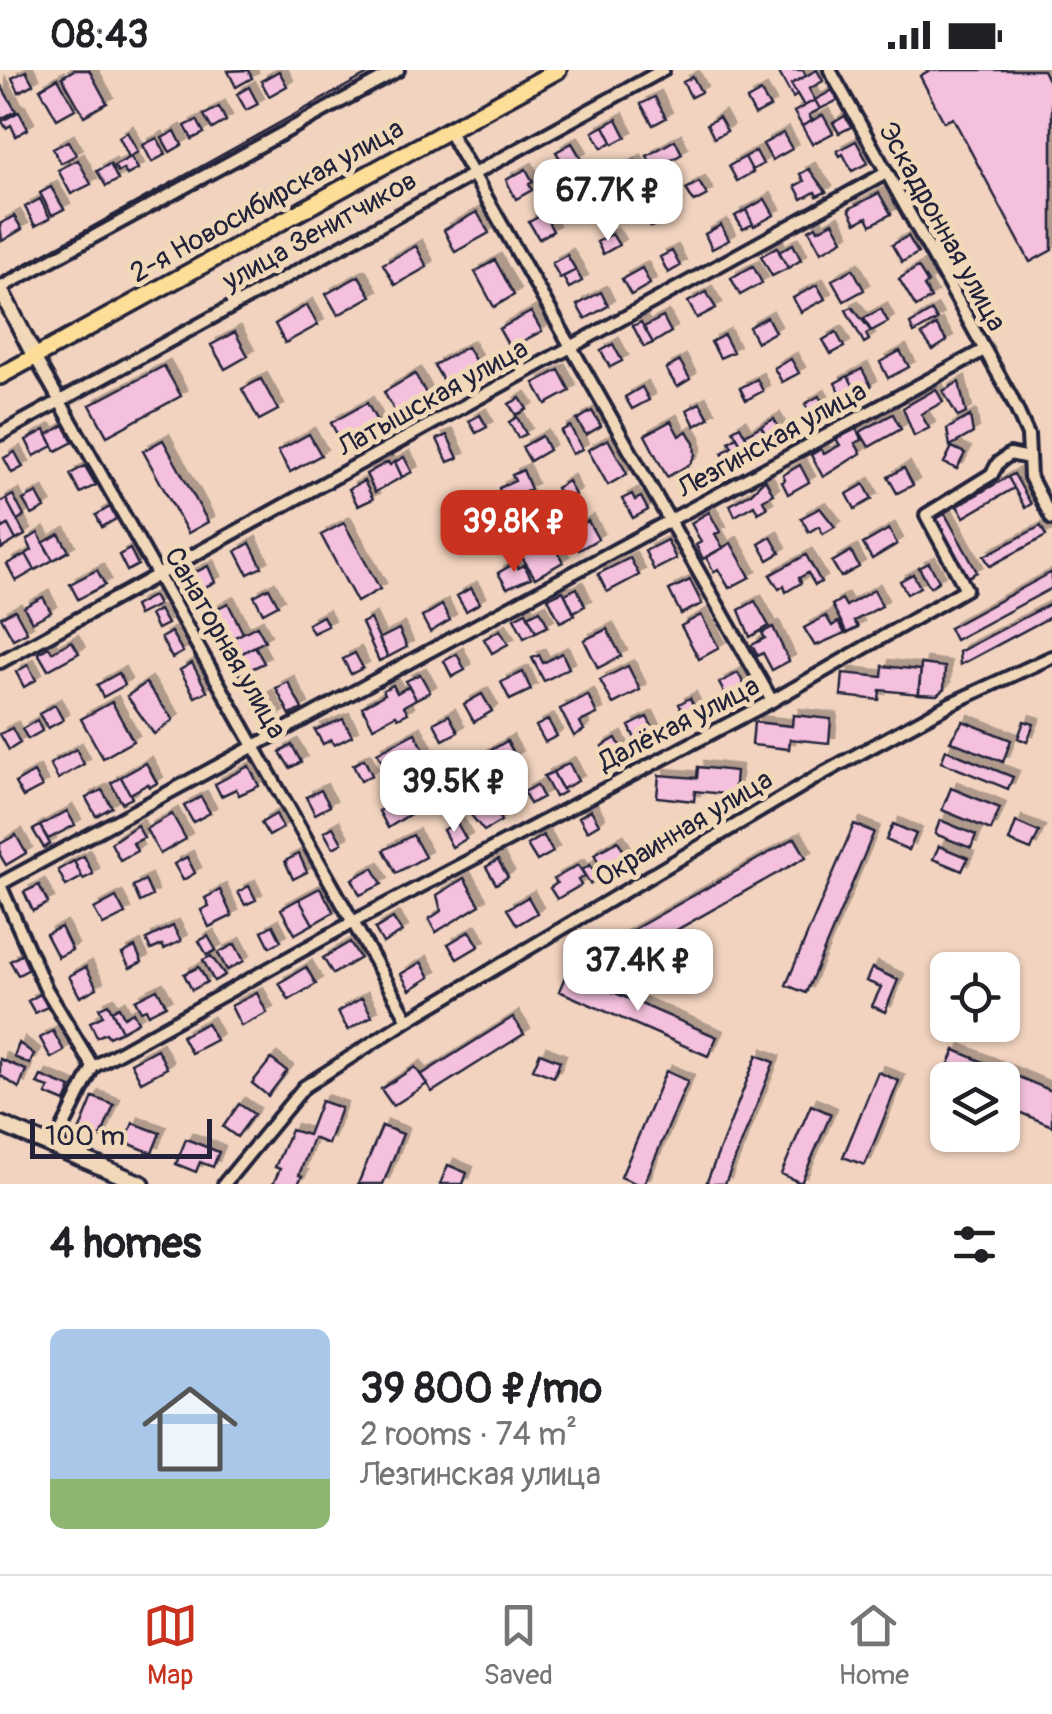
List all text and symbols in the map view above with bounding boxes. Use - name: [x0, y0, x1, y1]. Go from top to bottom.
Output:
- text: 08:43: [50, 11, 149, 59]
- street label: 2-я Новосибирская улица: [124, 111, 410, 291]
- street label: Эскадронная улица: [870, 116, 1014, 338]
- pin: 67.7K ₽: [516, 159, 700, 244]
- street label: улица Зенитчиков: [216, 163, 423, 299]
- text: 67.7K ₽: [556, 171, 660, 211]
- street label: Латышская улица: [331, 331, 534, 465]
- street label: Лезгинская улица: [670, 374, 873, 507]
- pin: 39.8K ₽: [422, 490, 606, 575]
- text: 39.8K ₽: [463, 502, 565, 542]
- street label: Санаторная улица: [156, 541, 294, 745]
- street label: Далёкая улица: [592, 668, 765, 780]
- pin: 39.5K ₽: [362, 750, 546, 835]
- text: 39.5K ₽: [402, 762, 506, 802]
- street label: Окраинная улица: [589, 762, 779, 896]
- pin: 37.4K ₽: [546, 929, 730, 1014]
- text: 37.4K ₽: [585, 941, 691, 981]
- map controls: [930, 952, 1020, 1152]
- button: locate: [930, 952, 1020, 1042]
- button: layers: [930, 1062, 1020, 1152]
- scale bar: [30, 1114, 212, 1158]
- text: 100 m: [45, 1119, 125, 1154]
- icon: filters: [947, 1217, 1002, 1272]
- text: 4 homes: [50, 1218, 201, 1270]
- text: 39 800 ₽/mo: [360, 1363, 602, 1415]
- icon: home: [130, 1369, 250, 1489]
- text: 2 rooms · 74 m²: [360, 1415, 577, 1455]
- text: Лезгинская улица: [360, 1455, 601, 1495]
- tab: Map: [143, 1598, 198, 1693]
- tab: Saved: [483, 1598, 553, 1693]
- tab: Home: [839, 1598, 909, 1693]

